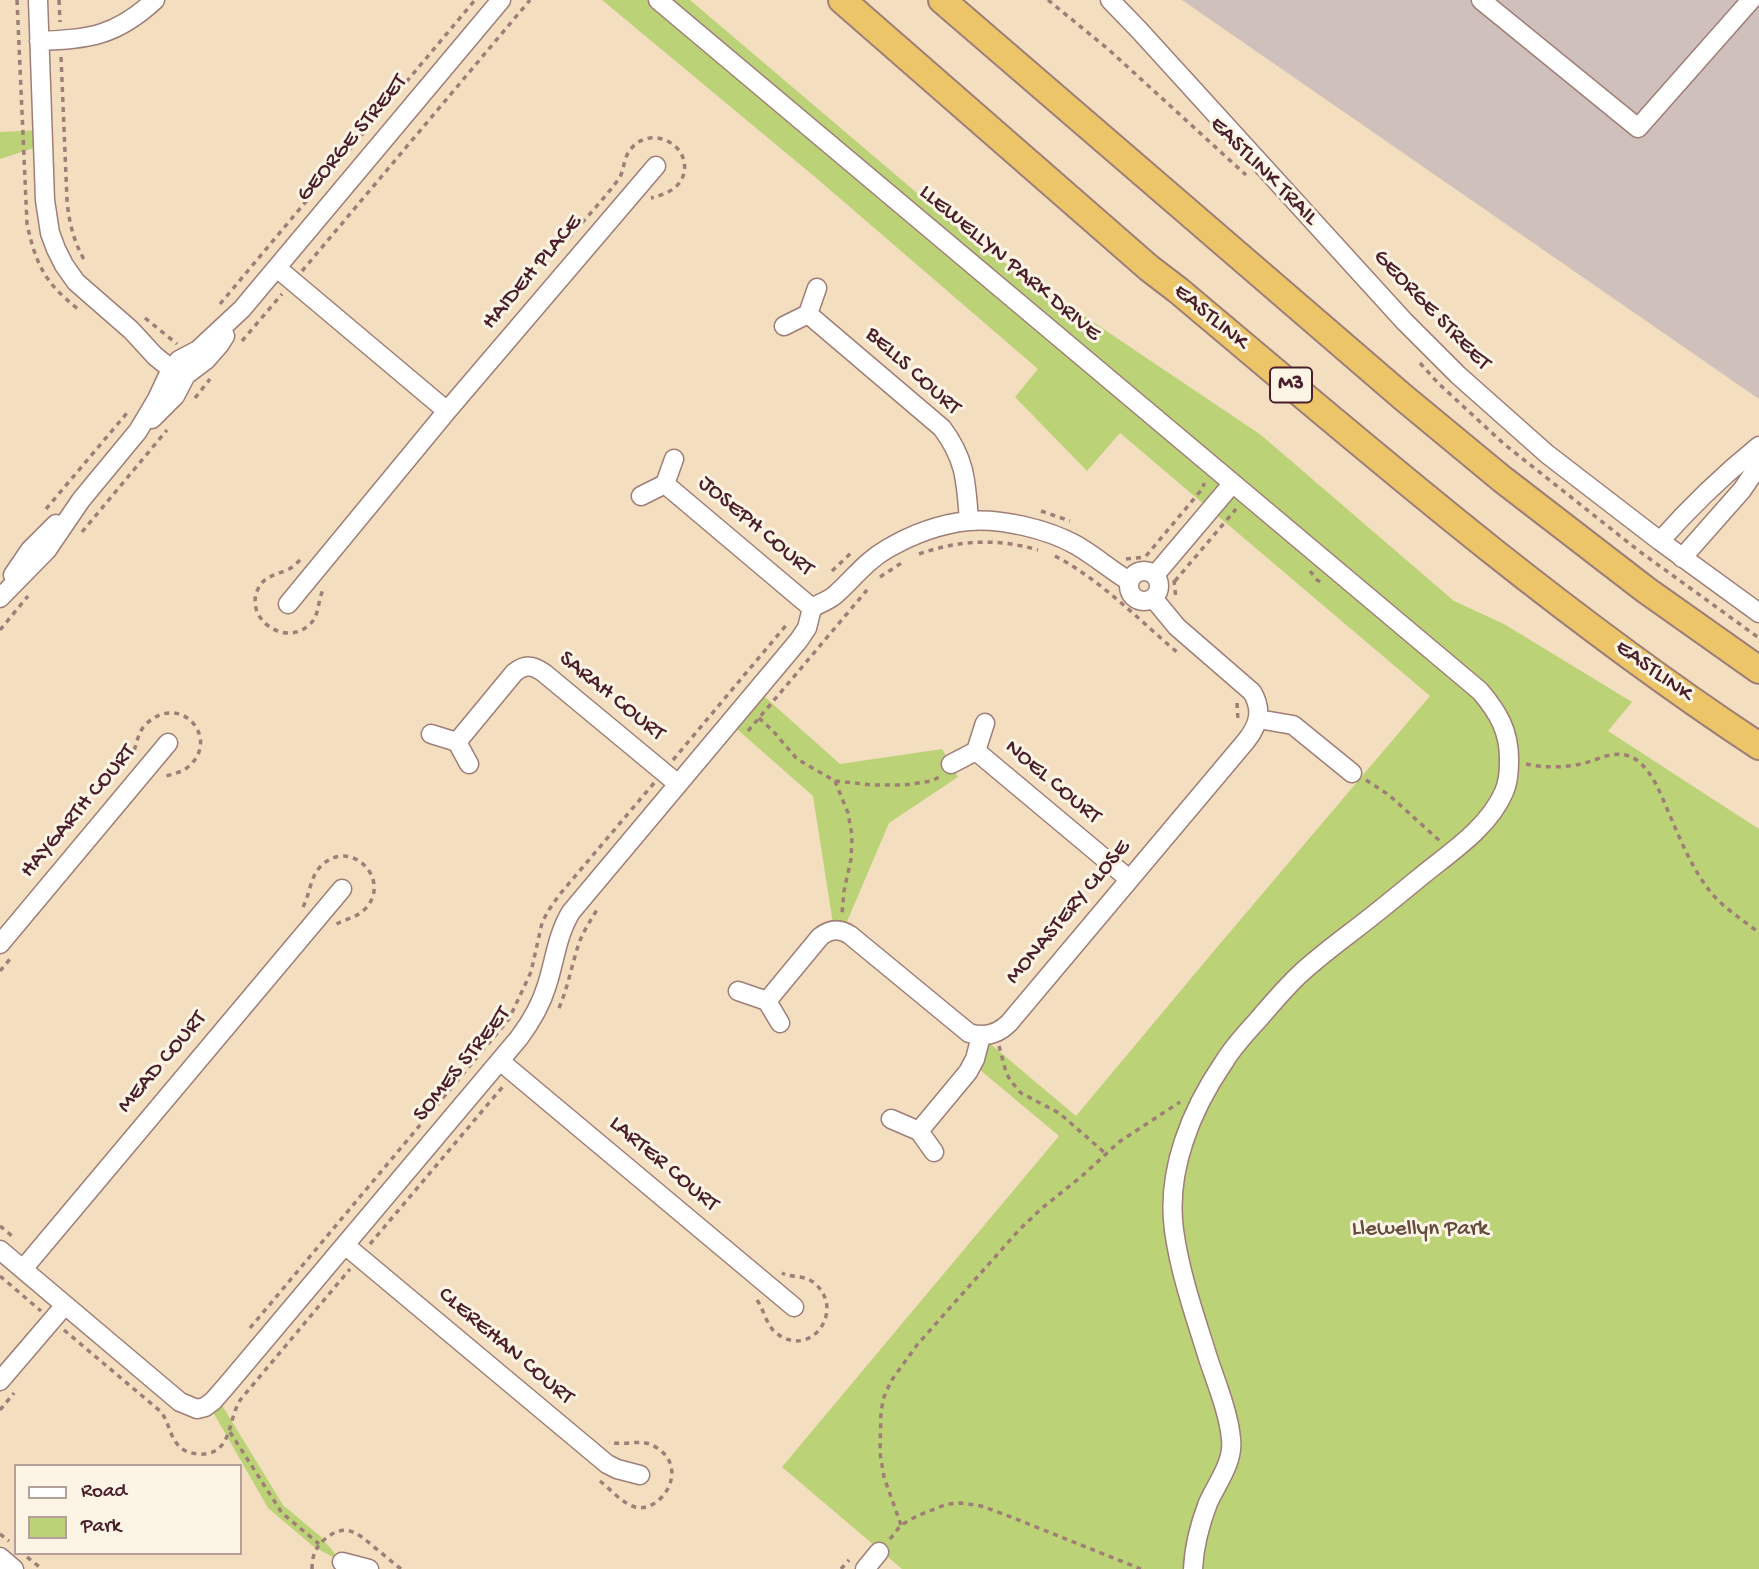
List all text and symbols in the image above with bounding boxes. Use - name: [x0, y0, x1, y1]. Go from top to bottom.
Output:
- street label: GEORGE STREET: [292, 70, 414, 208]
- street label: EASTLINK TRAIL: [1203, 112, 1323, 232]
- street label: LLEWELLYN PARK DRIVE: [912, 180, 1106, 348]
- street label: HAIDEH PLACE: [477, 210, 589, 336]
- street label: GEORGE STREET: [1366, 245, 1496, 377]
- street label: EASTLINK: [1167, 279, 1253, 357]
- street label: BELLS COURT: [858, 322, 966, 422]
- road number: M3: [1270, 368, 1312, 402]
- street label: JOSEPH COURT: [691, 471, 819, 583]
- street label: EASTLINK: [1609, 635, 1697, 709]
- street label: SARAH COURT: [552, 646, 670, 748]
- street label: NOEL COURT: [998, 735, 1106, 831]
- street label: HAYGARTH COURT: [15, 740, 143, 884]
- street label: MONASTERY CLOSE: [1001, 835, 1137, 991]
- street label: SOMES STREET: [408, 1002, 518, 1128]
- street label: MEAD COURT: [112, 1006, 214, 1120]
- street label: LARTER COURT: [602, 1111, 724, 1219]
- park label: Llewellyn Park: [1352, 1216, 1488, 1244]
- street label: CLEREHAN COURT: [431, 1282, 579, 1412]
- legend: [14, 1464, 242, 1555]
- text: Road: [81, 1480, 127, 1505]
- text: Park: [81, 1515, 121, 1540]

